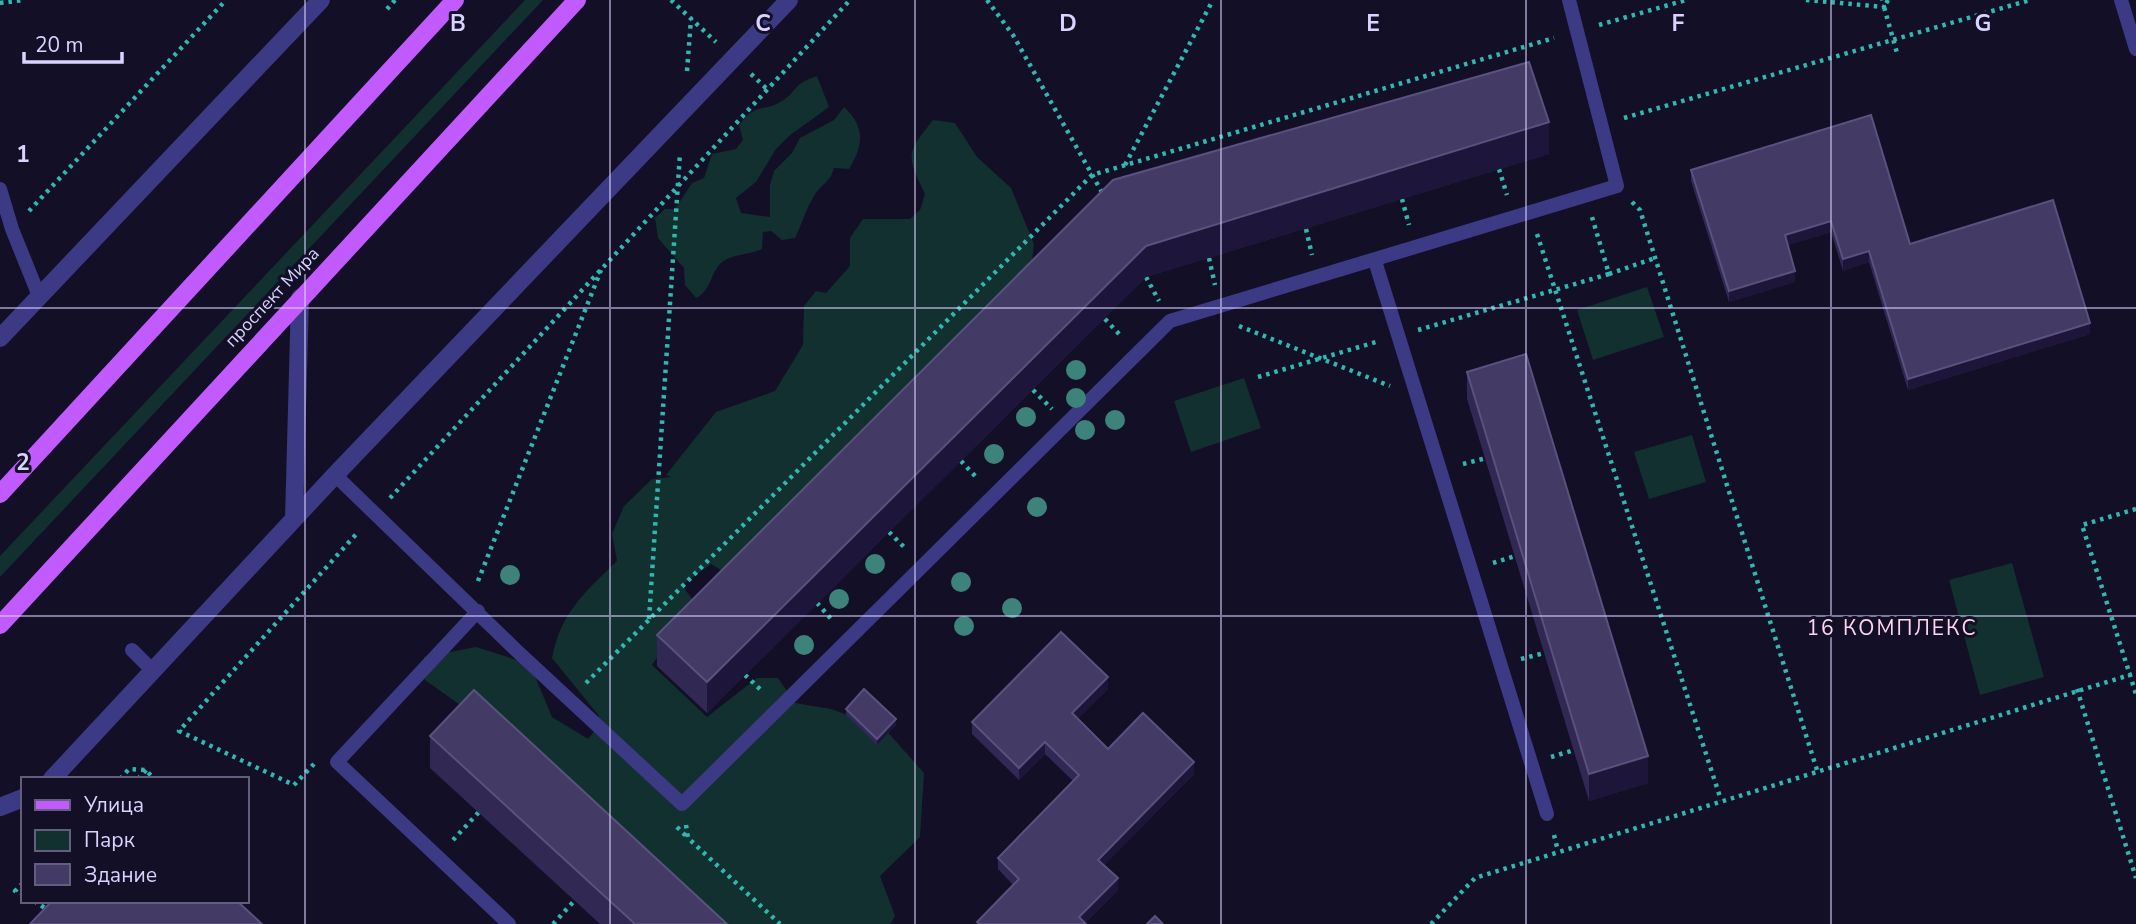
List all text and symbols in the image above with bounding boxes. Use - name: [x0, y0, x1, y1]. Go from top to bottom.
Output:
- text: B: [450, 8, 466, 39]
- text: C: [755, 8, 771, 39]
- text: D: [1059, 8, 1077, 39]
- text: E: [1366, 8, 1380, 39]
- text: F: [1672, 8, 1685, 39]
- text: G: [1975, 8, 1991, 39]
- scale bar: [24, 21, 122, 65]
- text: 20 m: [35, 31, 84, 59]
- text: 1: [16, 139, 30, 170]
- street label: проспект Мира: [219, 242, 325, 352]
- text: 2: [16, 447, 30, 478]
- district label: 16 КОМПЛЕКС: [1806, 614, 1978, 642]
- legend: [21, 777, 248, 903]
- text: Улица: [83, 791, 144, 819]
- text: Парк: [84, 826, 136, 854]
- text: Здание: [84, 861, 157, 889]

